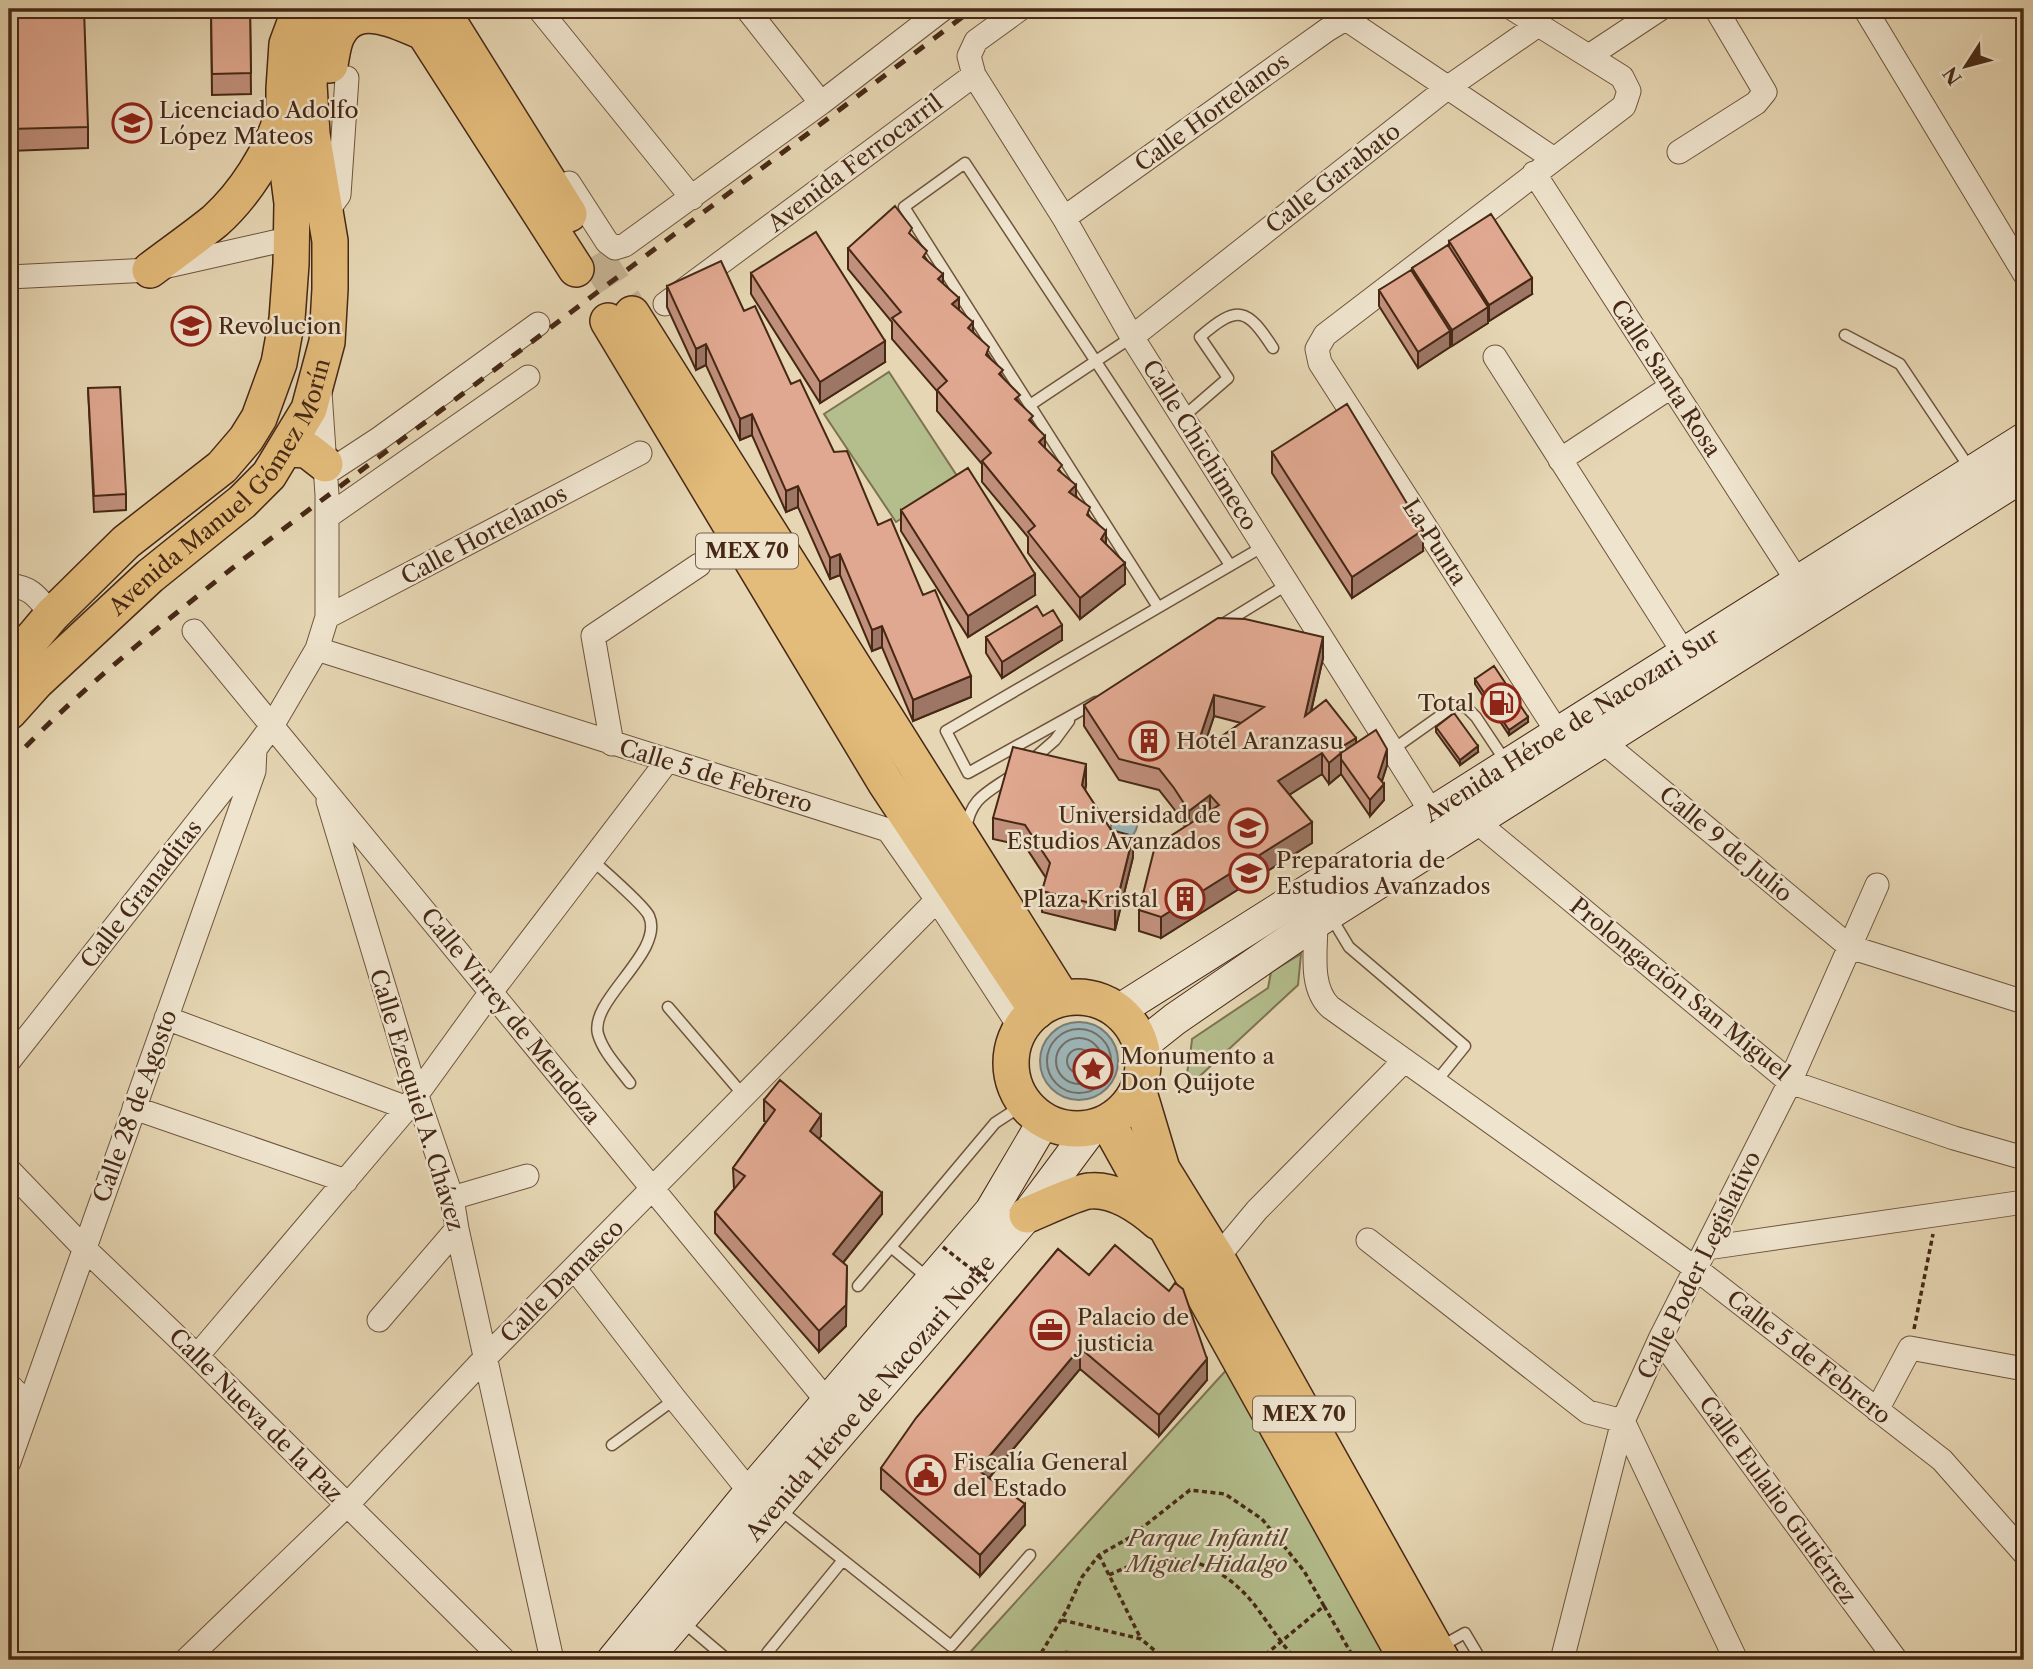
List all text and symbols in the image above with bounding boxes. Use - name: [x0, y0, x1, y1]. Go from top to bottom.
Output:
- north arrow: [1932, 32, 2002, 102]
- street label: Calle Hortelanos: [1129, 47, 1295, 177]
- text: N: [1938, 62, 1967, 89]
- street label: Avenida Ferrocarril: [761, 88, 948, 238]
- place label: Licenciado Adolfo López Mateos: [159, 96, 359, 150]
- school or university icon: Licenciado Adolfo López Mateos: [111, 102, 153, 144]
- street label: Calle Garabato: [1260, 117, 1406, 239]
- street label: Calle Santa Rosa: [1605, 294, 1728, 463]
- school or university icon: Revolucion: [170, 305, 212, 347]
- place label: Revolucion: [218, 312, 342, 340]
- street label: Avenida Manuel Gómez Morín: [102, 355, 336, 622]
- street label: Calle Chichimeco: [1136, 355, 1264, 535]
- street label: Calle Hortelanos: [396, 479, 572, 591]
- street label: La Punta: [1397, 494, 1474, 591]
- road number: MEX 70: [696, 534, 798, 568]
- street label: Avenida Héroe de Nacozari Sur: [1418, 621, 1724, 829]
- fuel station icon: Total: [1480, 682, 1522, 724]
- place label: Total: [1418, 689, 1474, 717]
- building icon: Hotel Aranzasu: [1128, 720, 1170, 762]
- place label: Hotel Aranzasu: [1176, 727, 1344, 755]
- street label: Calle 5 de Febrero: [616, 733, 816, 819]
- street label: Calle 9 de Julio: [1654, 780, 1798, 908]
- place label: Universidad de Estudios Avanzados: [1007, 801, 1221, 855]
- school or university icon: Universidad de Estudios Avanzados: [1227, 807, 1269, 849]
- street label: Calle Granaditas: [74, 814, 208, 974]
- place label: Preparatoria de Estudios Avanzados: [1276, 846, 1490, 900]
- school or university icon: Preparatoria de Estudios Avanzados: [1228, 852, 1270, 894]
- building icon: Plaza Kristal: [1164, 878, 1206, 920]
- place label: Plaza Kristal: [1022, 885, 1158, 913]
- street label: Prolongación San Miguel: [1565, 892, 1796, 1086]
- street label: Calle Virrey de Mendoza: [415, 902, 607, 1130]
- street label: Calle Ezequiel A. Chávez: [364, 966, 470, 1234]
- street label: Calle 28 de Agosto: [87, 1006, 183, 1206]
- place label: Monumento a Don Quijote: [1120, 1042, 1275, 1096]
- place icon: Monumento a Don Quijote: [1072, 1048, 1114, 1090]
- street label: Calle Poder Legislativo: [1632, 1146, 1766, 1384]
- street label: Calle Damasco: [494, 1213, 630, 1349]
- street label: Avenida Héroe de Nacozari Norte: [739, 1249, 1001, 1547]
- street label: Calle 5 de Febrero: [1721, 1284, 1897, 1430]
- place label: Palacio de justicia: [1073, 1303, 1189, 1357]
- office icon: Palacio de justicia: [1029, 1309, 1071, 1351]
- street label: Calle Nueva de la Paz: [163, 1322, 349, 1508]
- street label: Calle Eulalio Gutiérrez: [1693, 1391, 1863, 1609]
- road number: MEX 70: [1253, 1396, 1355, 1432]
- place label: Fiscalía General del Estado: [953, 1448, 1128, 1502]
- public building icon: Fiscalía General del Estado: [905, 1454, 947, 1496]
- park label: Parque Infantil Miguel Hidalgo: [1123, 1524, 1289, 1578]

